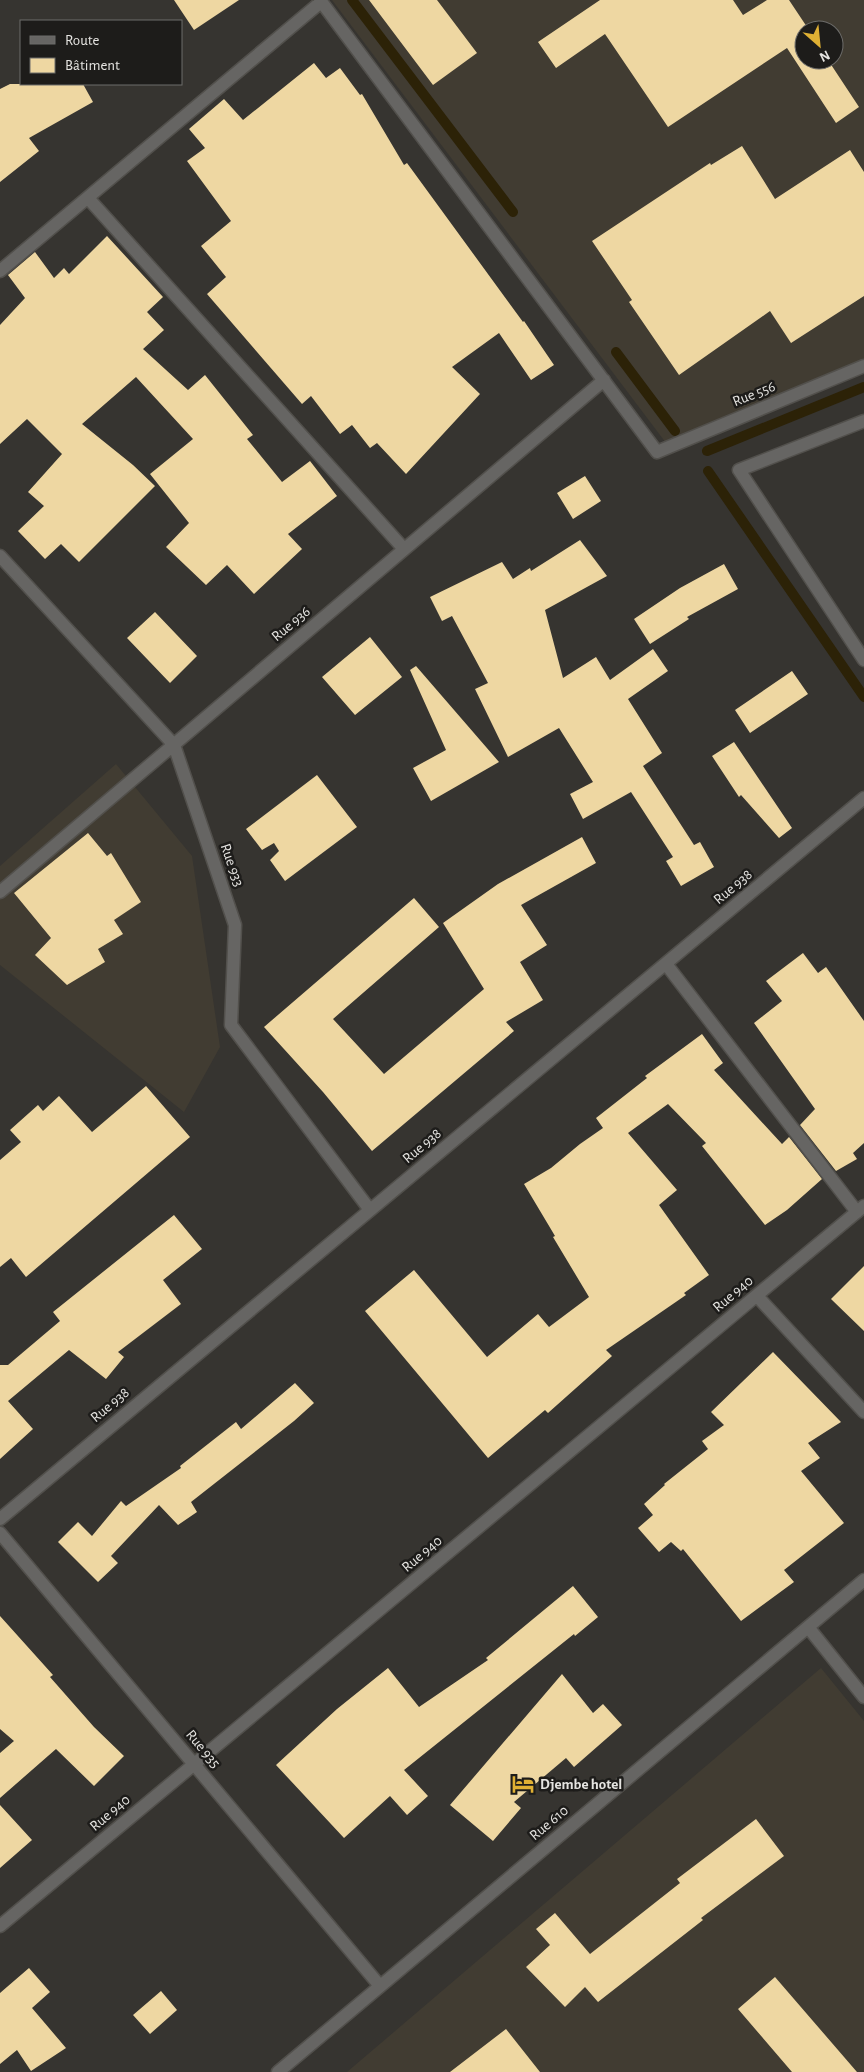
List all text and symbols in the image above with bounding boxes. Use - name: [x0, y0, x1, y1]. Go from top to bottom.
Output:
- legend: [20, 20, 182, 85]
- north arrow: [794, 20, 844, 70]
- text: Route: [65, 33, 99, 48]
- text: N: [817, 47, 832, 64]
- text: Bâtiment: [65, 58, 120, 73]
- street label: Rue 556: [730, 379, 778, 409]
- street label: Rue 936: [269, 604, 313, 644]
- street label: Rue 933: [218, 842, 246, 888]
- street label: Rue 938: [711, 867, 755, 907]
- street label: Rue 938: [400, 1126, 444, 1166]
- street label: Rue 940: [710, 1273, 756, 1315]
- street label: Rue 938: [88, 1385, 132, 1425]
- street label: Rue 940: [399, 1533, 445, 1575]
- street label: Rue 935: [183, 1727, 223, 1771]
- hotel icon: Djembe hotel: [510, 1771, 536, 1797]
- place label: Djembe hotel: [540, 1777, 622, 1792]
- street label: Rue 940: [87, 1792, 133, 1834]
- street label: Rue 610: [527, 1803, 571, 1843]

